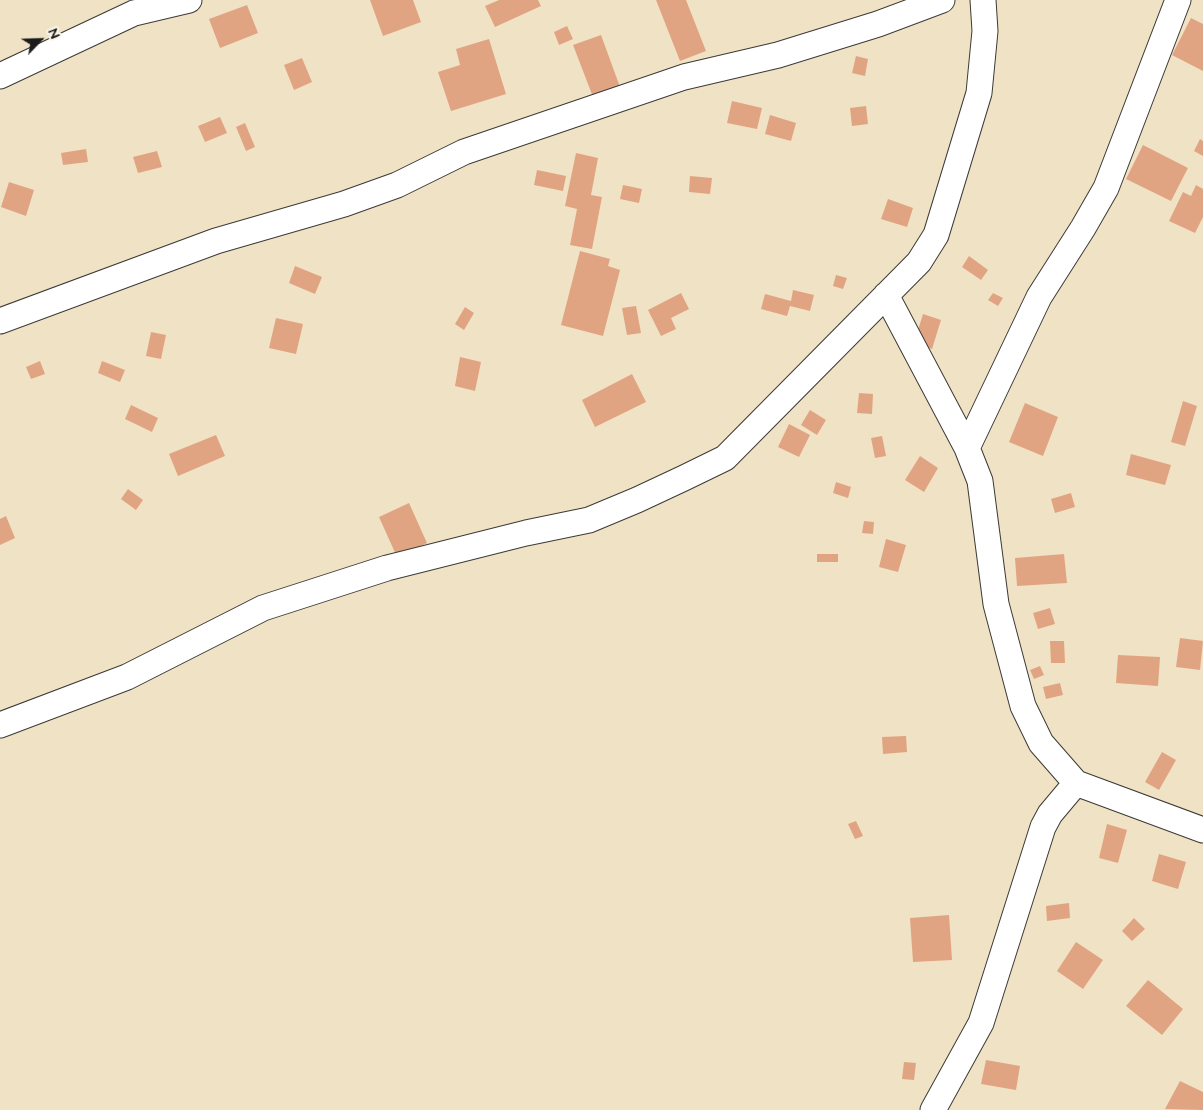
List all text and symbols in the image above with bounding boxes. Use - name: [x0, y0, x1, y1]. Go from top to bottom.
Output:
- north arrow: [15, 15, 65, 65]
- text: N: [43, 26, 65, 42]

